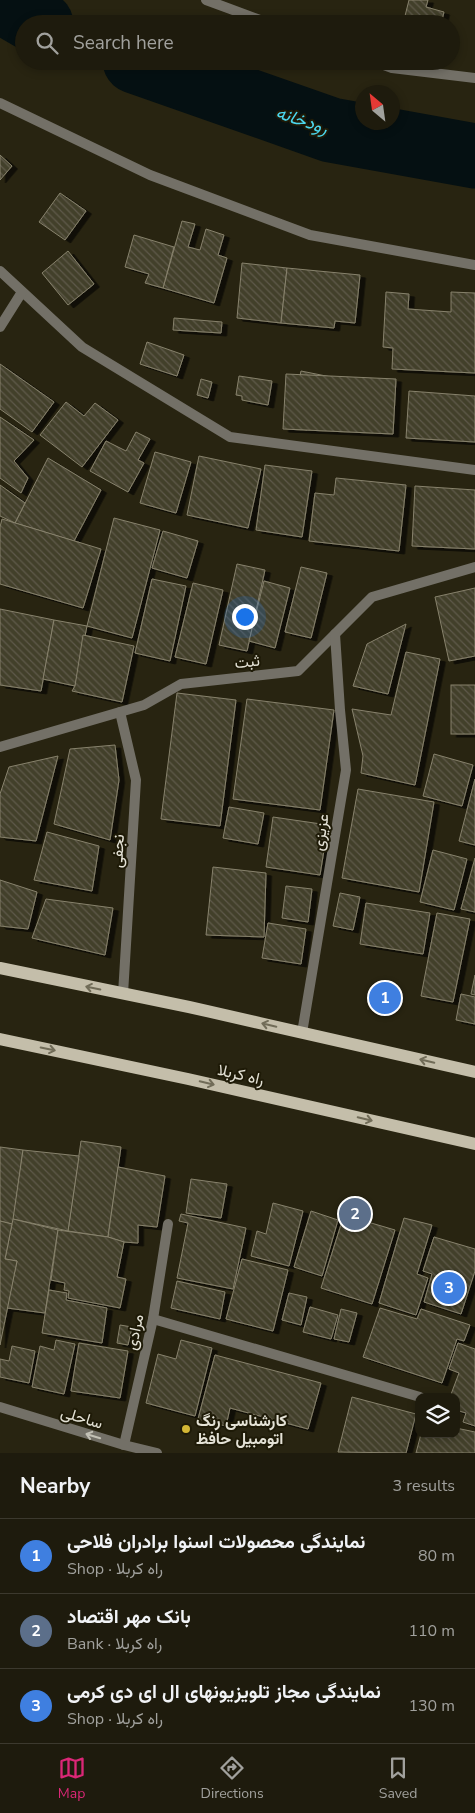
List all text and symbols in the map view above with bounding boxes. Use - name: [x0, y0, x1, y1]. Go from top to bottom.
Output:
- search box: [15, 15, 460, 70]
- icon: search: [33, 29, 61, 57]
- text: Search here: [73, 30, 174, 56]
- north arrow: [355, 85, 400, 130]
- water label: رودخانه: [273, 100, 331, 140]
- your location: [232, 604, 258, 630]
- street label: ثبت: [233, 650, 261, 674]
- street label: عزیزی: [307, 812, 335, 852]
- street label: نجفی: [106, 834, 130, 869]
- pin: 1: [369, 979, 401, 1017]
- one-way arrow: [85, 982, 101, 992]
- one-way arrow: [261, 1020, 277, 1029]
- one-way arrow: [39, 1045, 55, 1054]
- one-way arrow: [420, 1056, 436, 1065]
- street label: راه کربلا: [215, 1059, 266, 1091]
- one-way arrow: [198, 1079, 214, 1088]
- one-way arrow: [357, 1115, 373, 1124]
- pin: 2: [339, 1195, 371, 1233]
- pin: 3: [433, 1269, 465, 1307]
- street label: مرادی: [120, 1312, 150, 1352]
- map controls: [415, 1393, 460, 1438]
- button: layers: [415, 1393, 460, 1438]
- street label: ساحلی: [58, 1401, 105, 1435]
- place label: کارشناسی رنگ اتومبیل حافظ: [196, 1410, 287, 1450]
- marker: کارشناسی رنگ اتومبیل حافظ: [180, 1423, 192, 1435]
- one-way arrow: [85, 1430, 101, 1440]
- text: Nearby: [20, 1472, 90, 1500]
- text: 3 results: [393, 1475, 455, 1497]
- text: نمایندگی محصولات اسنوا برادران فلاحی: [67, 1529, 365, 1555]
- text: 1: [31, 1545, 41, 1567]
- text: 80 m: [418, 1545, 455, 1567]
- text: Shop · راه کربلا: [67, 1558, 163, 1580]
- text: بانک مهر اقتصاد: [67, 1604, 191, 1630]
- text: 2: [31, 1620, 41, 1642]
- text: 110 m: [408, 1620, 455, 1642]
- text: Bank · راه کربلا: [67, 1633, 162, 1655]
- text: نمایندگی مجاز تلویزیونهای ال ای دی کرمی: [67, 1679, 381, 1705]
- text: 3: [31, 1695, 41, 1717]
- text: 130 m: [408, 1695, 455, 1717]
- text: Shop · راه کربلا: [67, 1708, 163, 1730]
- tab: Map: [58, 1754, 86, 1803]
- tab: Directions: [201, 1754, 264, 1803]
- tab: Saved: [379, 1754, 417, 1803]

